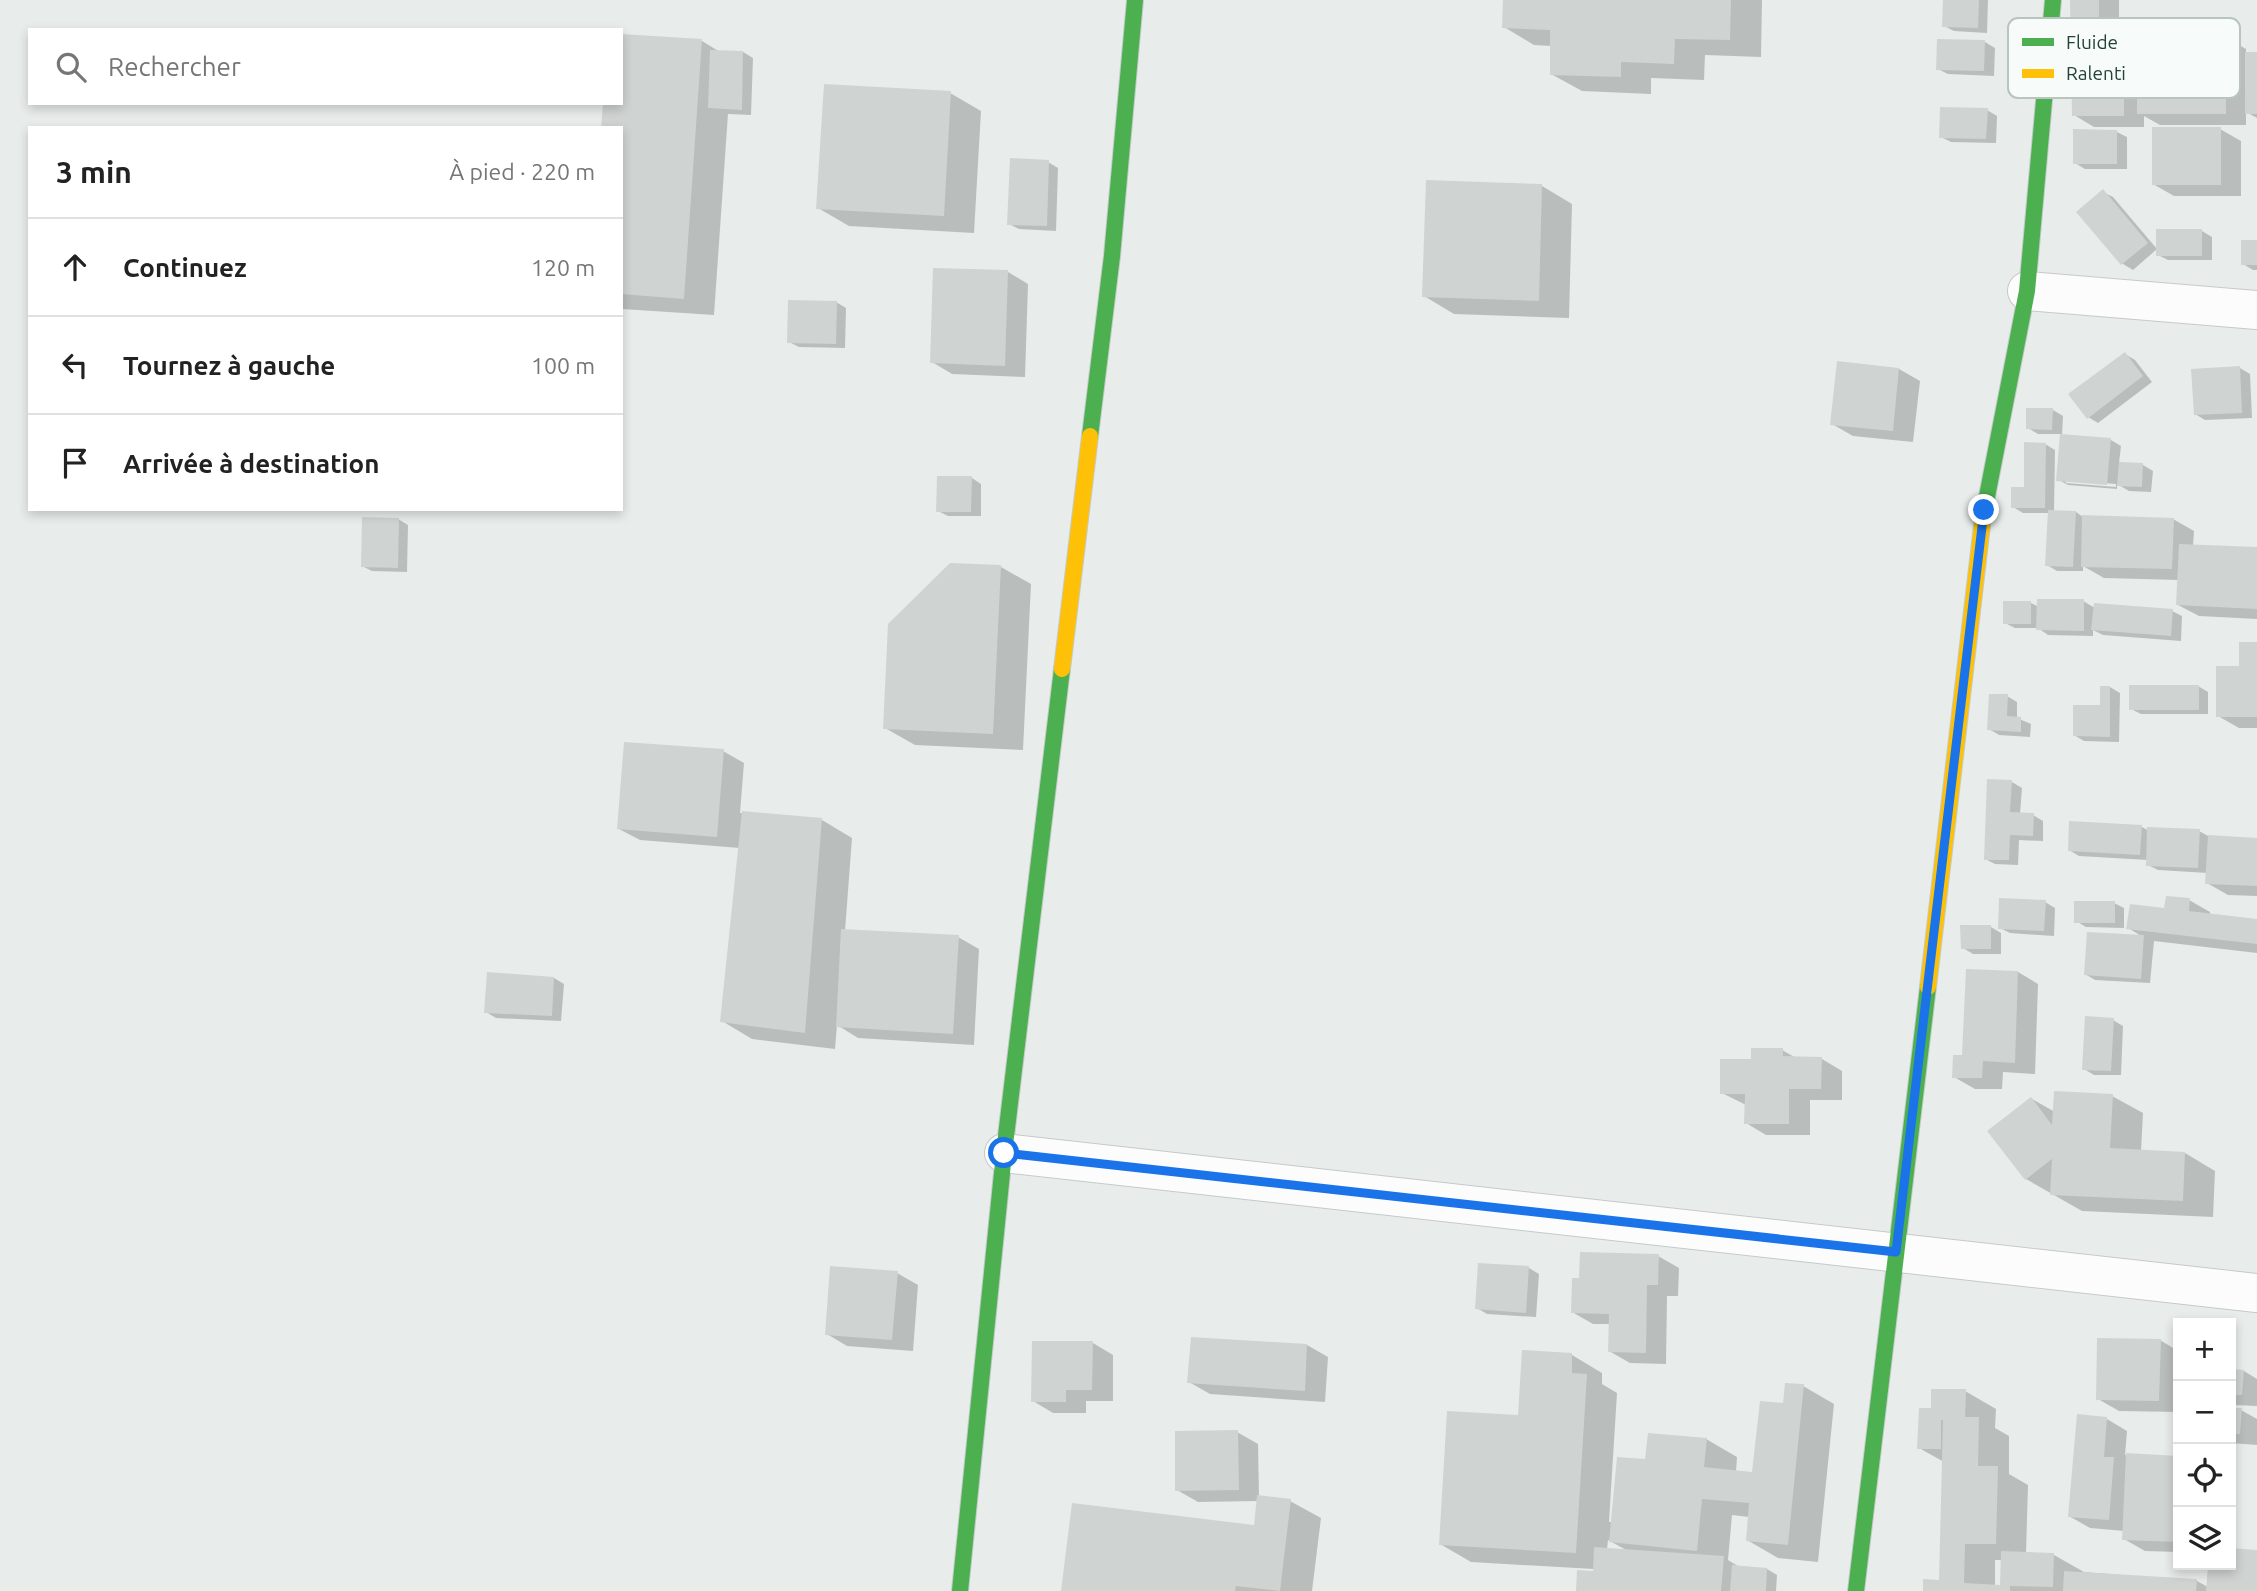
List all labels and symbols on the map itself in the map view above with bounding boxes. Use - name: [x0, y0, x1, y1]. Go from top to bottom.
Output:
- legend: [2008, 18, 2240, 98]
- text: Fluide: [2066, 31, 2118, 53]
- text: Ralenti: [2066, 62, 2126, 84]
- route end: [1968, 494, 1999, 525]
- route start: [988, 1137, 1019, 1168]

